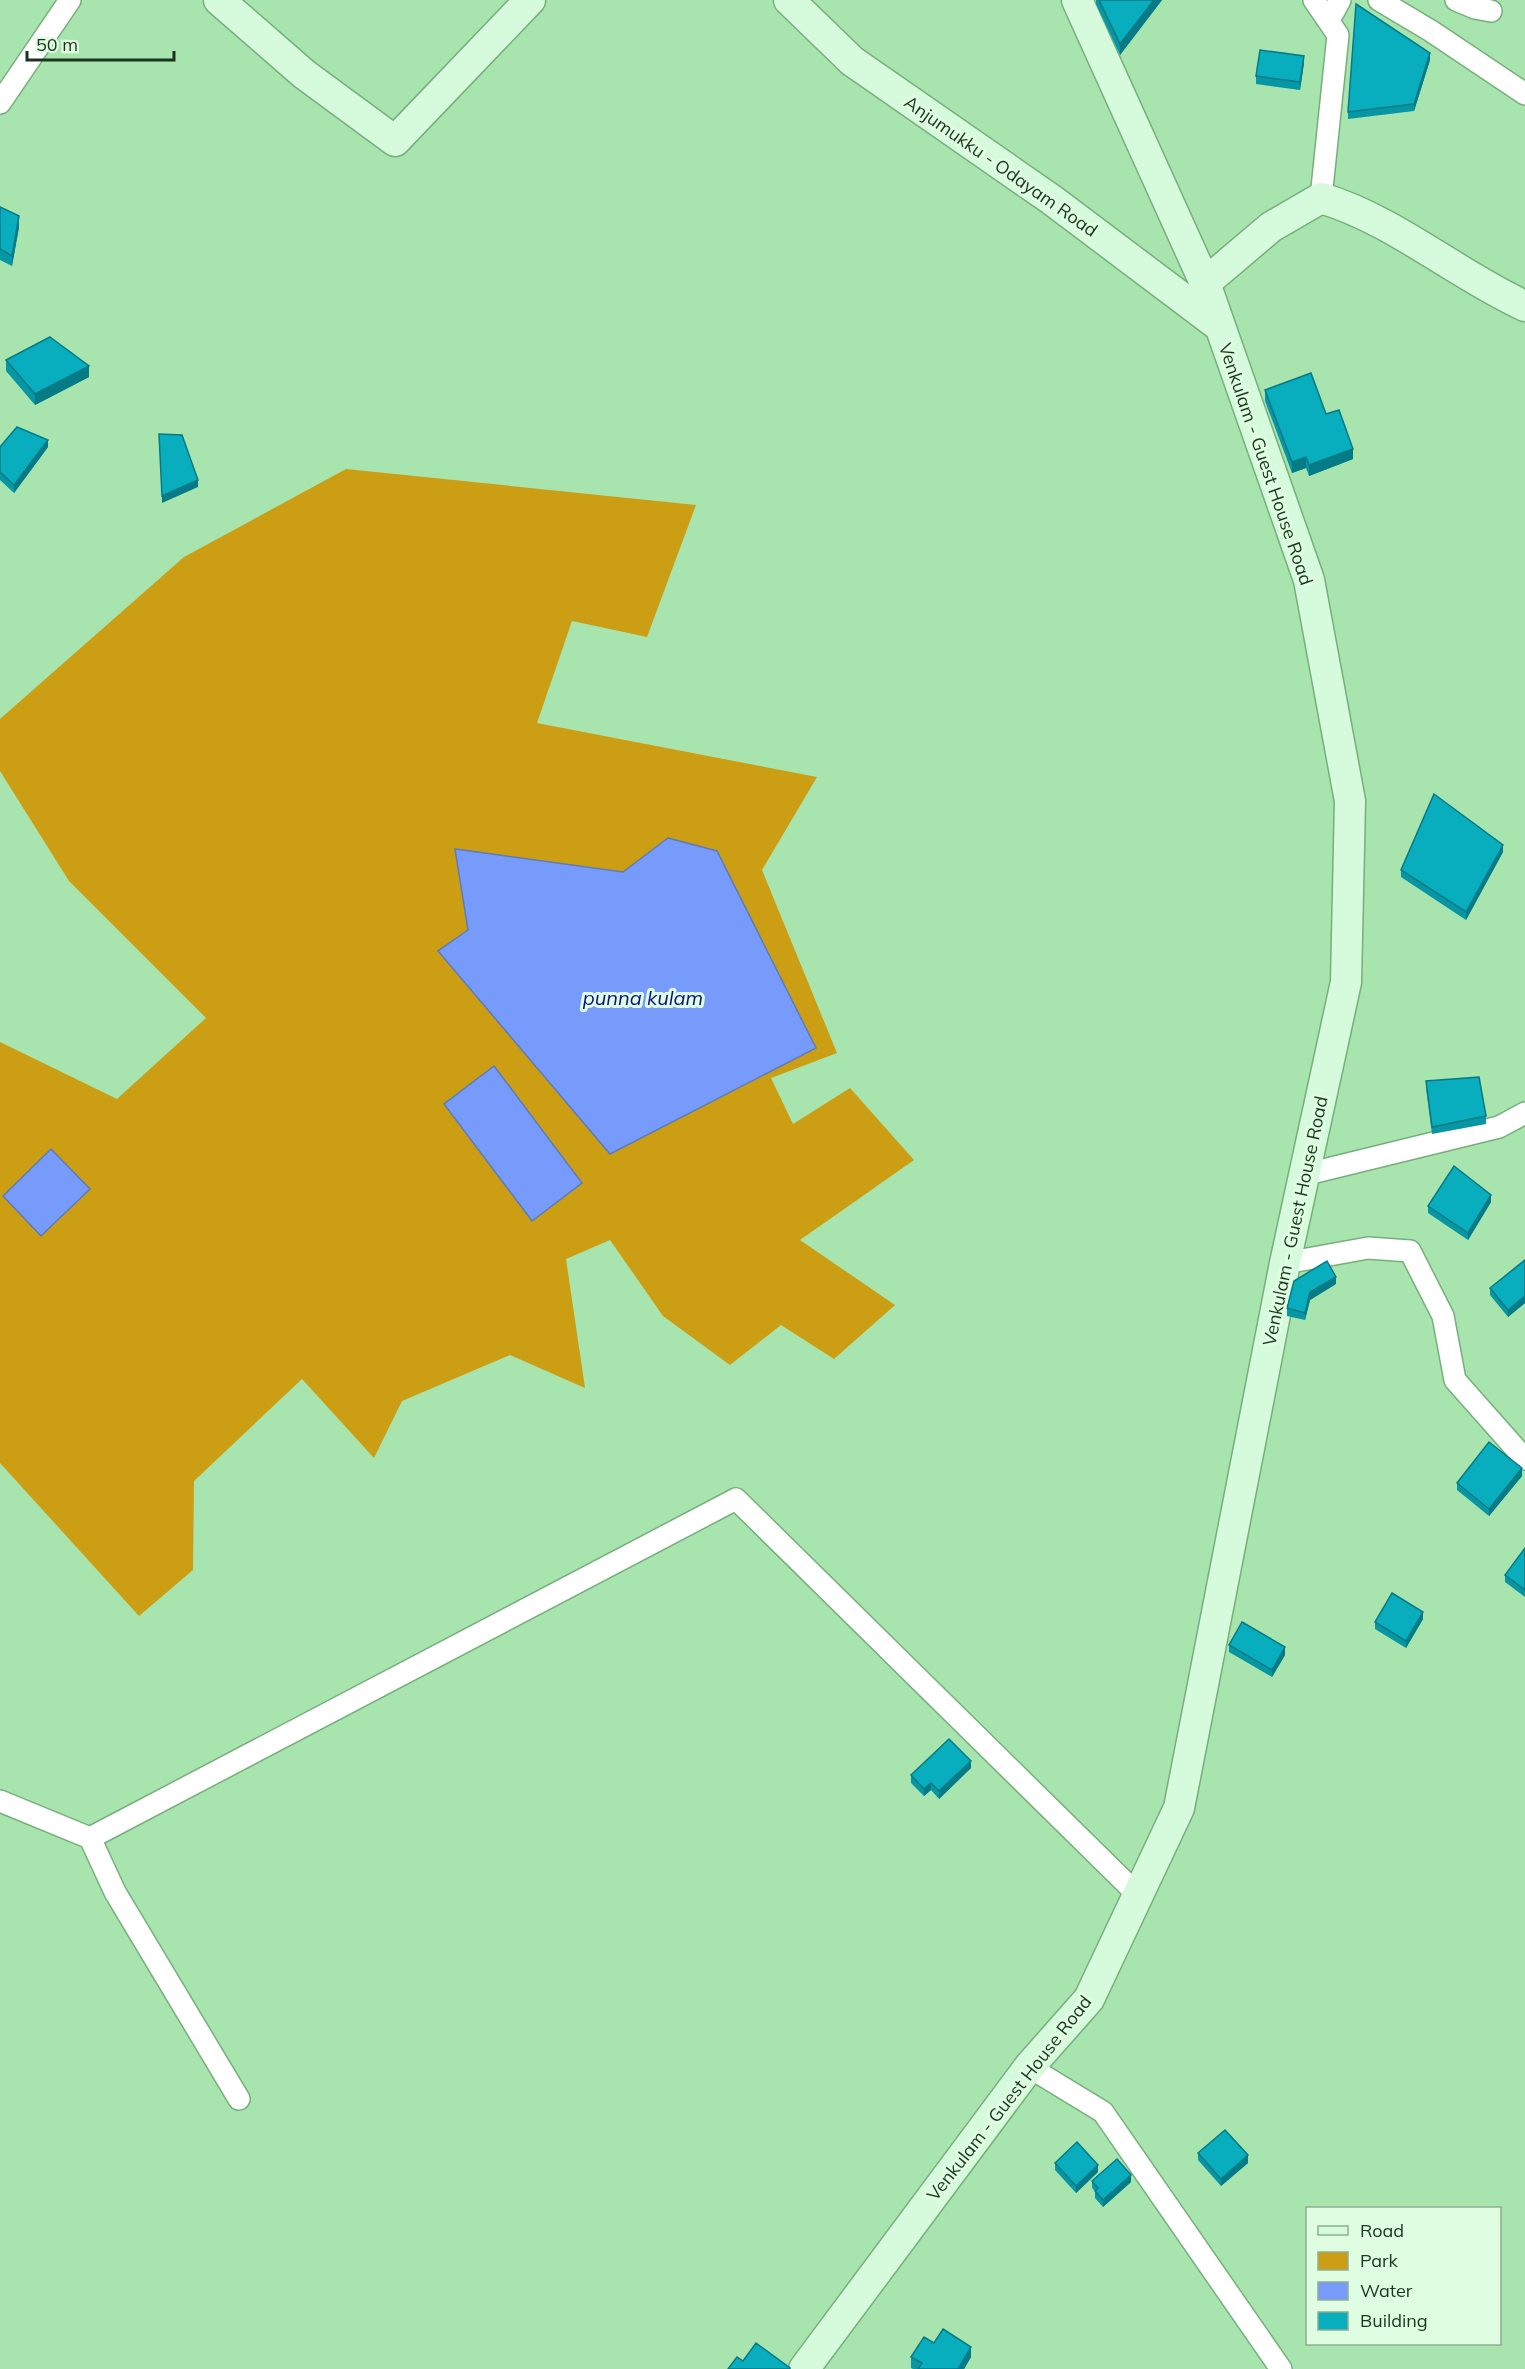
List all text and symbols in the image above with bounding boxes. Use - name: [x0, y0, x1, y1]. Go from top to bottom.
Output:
- scale bar: [27, 24, 174, 62]
- text: 50 m: [36, 33, 78, 56]
- street label: Anjumukku - Odayam Road: [900, 90, 1102, 242]
- street label: Venkulam - Guest House Road: [1214, 340, 1318, 588]
- water label: punna kulam: [583, 985, 703, 1010]
- street label: Venkulam - Guest House Road: [1257, 1094, 1333, 1348]
- street label: Venkulam - Guest House Road: [922, 1991, 1096, 2205]
- legend: [1306, 2207, 1501, 2345]
- text: Road: [1360, 2219, 1404, 2242]
- text: Park: [1360, 2249, 1399, 2272]
- text: Water: [1360, 2279, 1413, 2302]
- text: Building: [1360, 2309, 1428, 2332]

